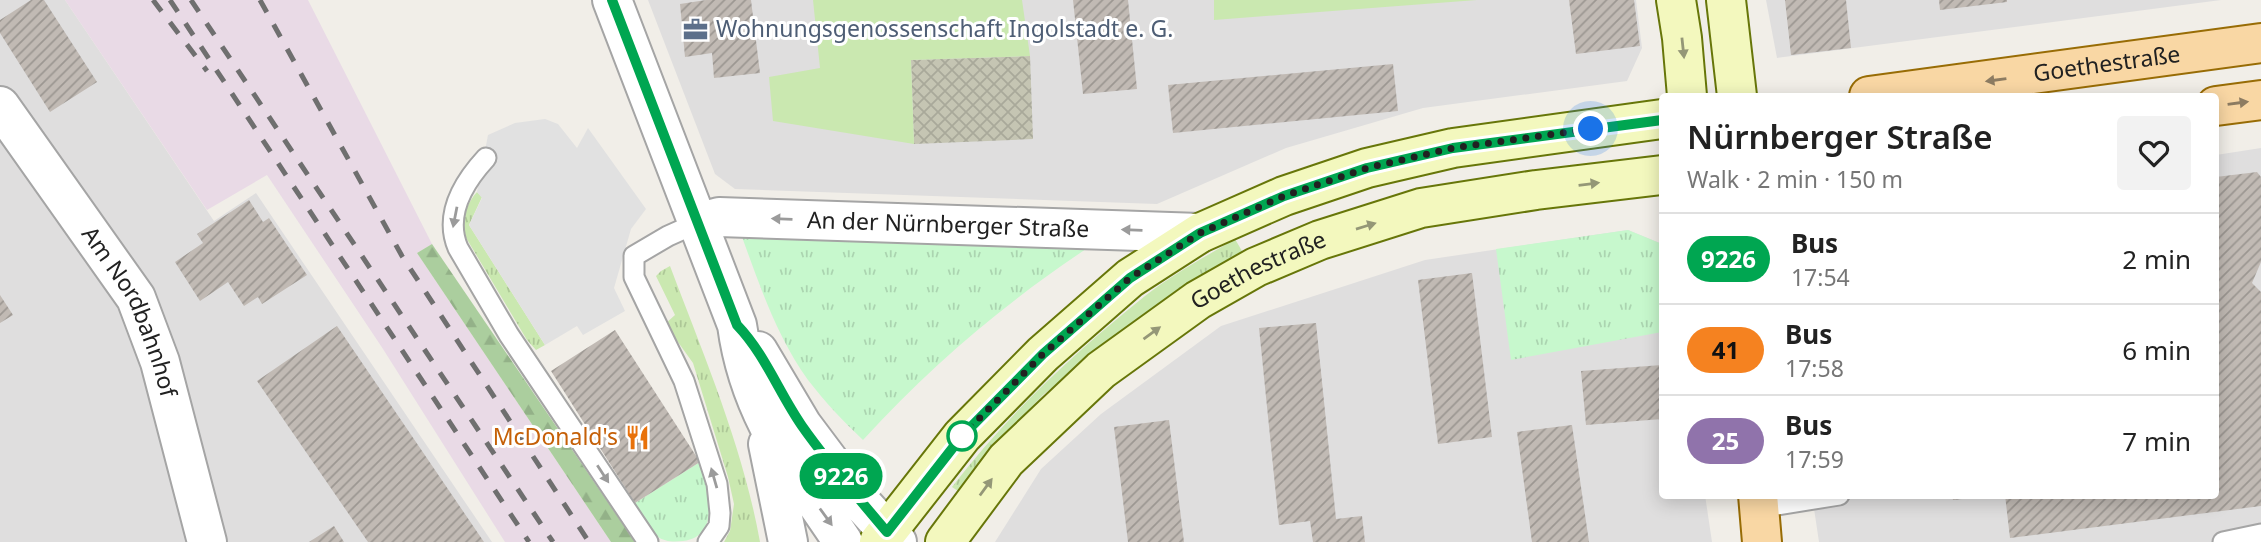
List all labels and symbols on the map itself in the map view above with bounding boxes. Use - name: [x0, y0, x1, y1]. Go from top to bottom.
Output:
- place label: Wohnungsgenossenschaft Ingolstadt e. G.: [716, 12, 1173, 44]
- office icon: Wohnungsgenossenschaft Ingolstadt e. G.: [682, 15, 710, 43]
- one-way arrow: [1678, 37, 1689, 59]
- street label: Goethestraße: [2031, 37, 2182, 89]
- one-way arrow: [1985, 74, 2007, 85]
- one-way arrow: [2227, 97, 2249, 108]
- your location: [1573, 111, 1608, 146]
- one-way arrow: [1578, 178, 1600, 189]
- street label: An der Nürnberger Straße: [806, 203, 1090, 244]
- one-way arrow: [449, 206, 460, 228]
- one-way arrow: [771, 214, 793, 225]
- street label: Am Nordbahnhof: [75, 219, 186, 401]
- one-way arrow: [1355, 220, 1376, 230]
- street label: Goethestraße: [1184, 222, 1331, 316]
- one-way arrow: [1120, 225, 1142, 236]
- one-way arrow: [1143, 327, 1161, 341]
- place label: McDonald's: [493, 420, 618, 452]
- unlabelled marker: [947, 421, 977, 451]
- restaurant icon: McDonald's: [624, 423, 652, 451]
- line badge: 9226: [792, 453, 890, 499]
- one-way arrow: [596, 464, 609, 484]
- one-way arrow: [709, 467, 719, 488]
- one-way arrow: [979, 478, 993, 496]
- one-way arrow: [818, 508, 832, 526]

